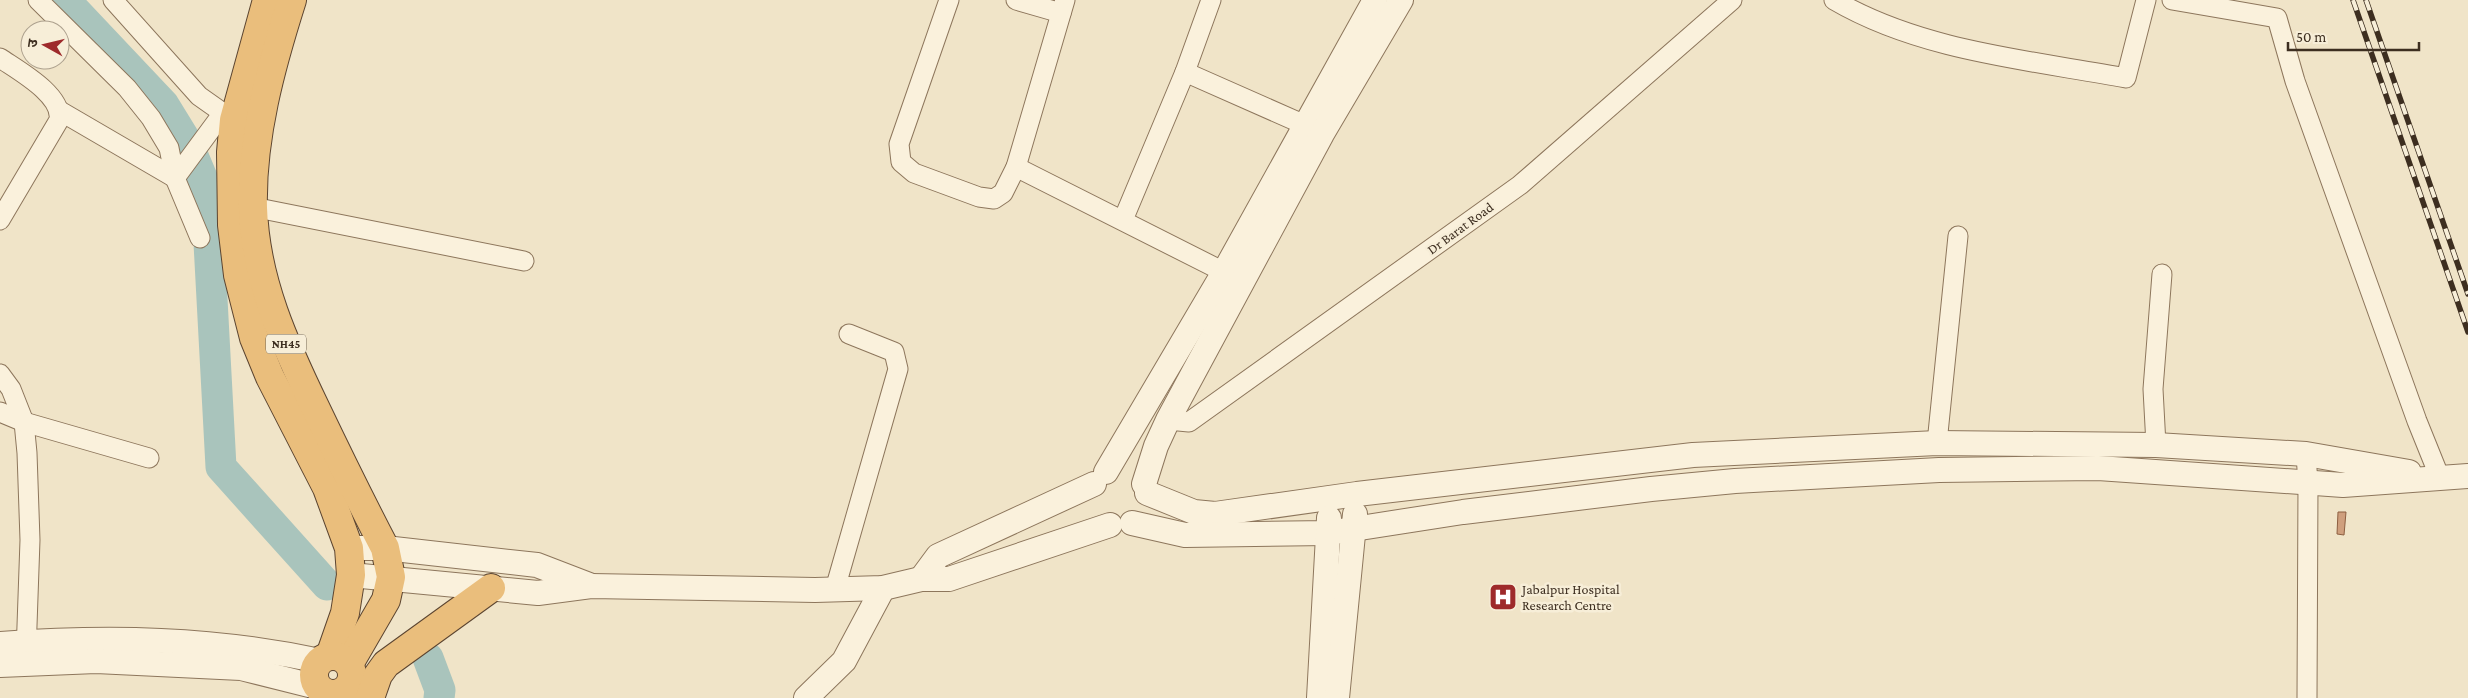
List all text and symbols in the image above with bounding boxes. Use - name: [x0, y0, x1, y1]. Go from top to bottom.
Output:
- north arrow: [20, 20, 70, 70]
- scale bar: [2288, 20, 2419, 52]
- text: 50 m: [2296, 29, 2326, 45]
- text: उ: [24, 37, 41, 48]
- street label: Dr Barat Road: [1424, 198, 1497, 257]
- road number: NH45: [266, 334, 306, 354]
- place label: Jabalpur Hospital Research Centre: [1520, 581, 1620, 613]
- hospital icon: Jabalpur Hospital Research Centre: [1488, 582, 1518, 612]

